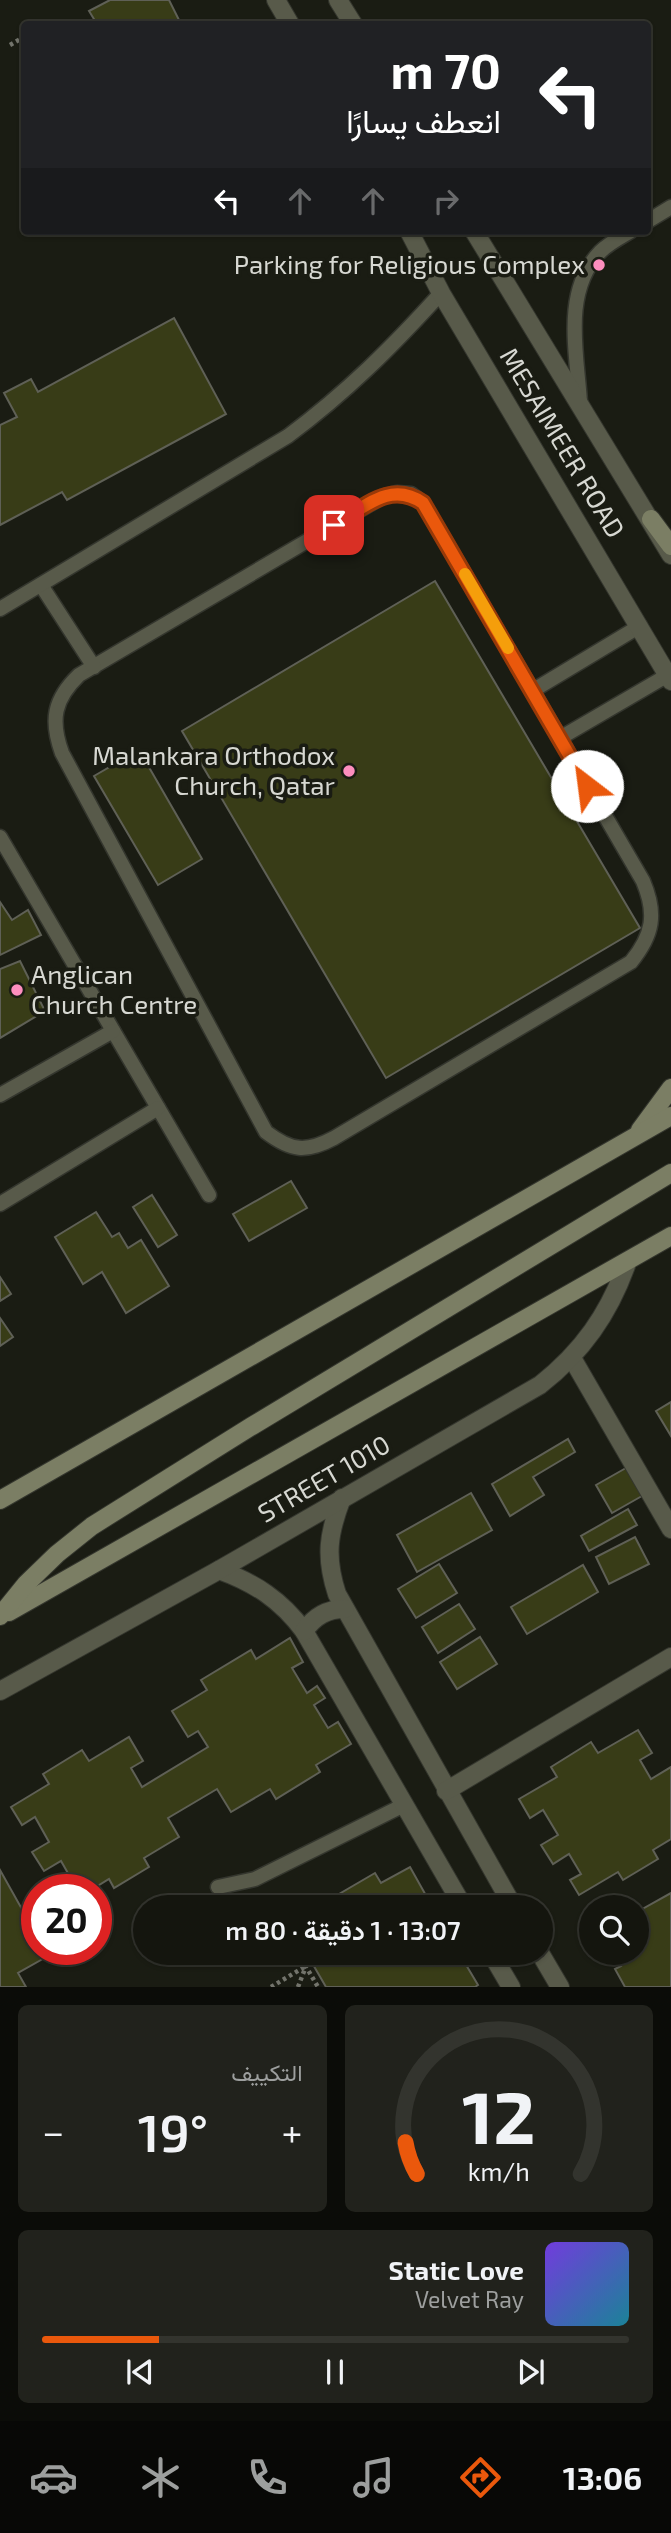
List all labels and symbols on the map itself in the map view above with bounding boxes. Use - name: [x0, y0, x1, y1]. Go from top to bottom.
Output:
- place label: Parking for Religious Complex: [234, 248, 585, 279]
- marker: Parking for Religious Complex: [591, 257, 607, 273]
- street label: MESAIMEER ROAD: [495, 342, 632, 543]
- pin: [304, 495, 364, 555]
- place label: Malankara Orthodox Church, Qatar: [92, 739, 335, 800]
- position arrow: [550, 749, 624, 823]
- marker: Malankara Orthodox Church, Qatar: [341, 763, 357, 779]
- place label: Anglican Church Centre: [31, 958, 197, 1019]
- marker: Anglican Church Centre: [9, 982, 25, 998]
- street label: STREET 1010: [252, 1427, 395, 1528]
- speed limit sign: 20: [21, 1874, 112, 1965]

